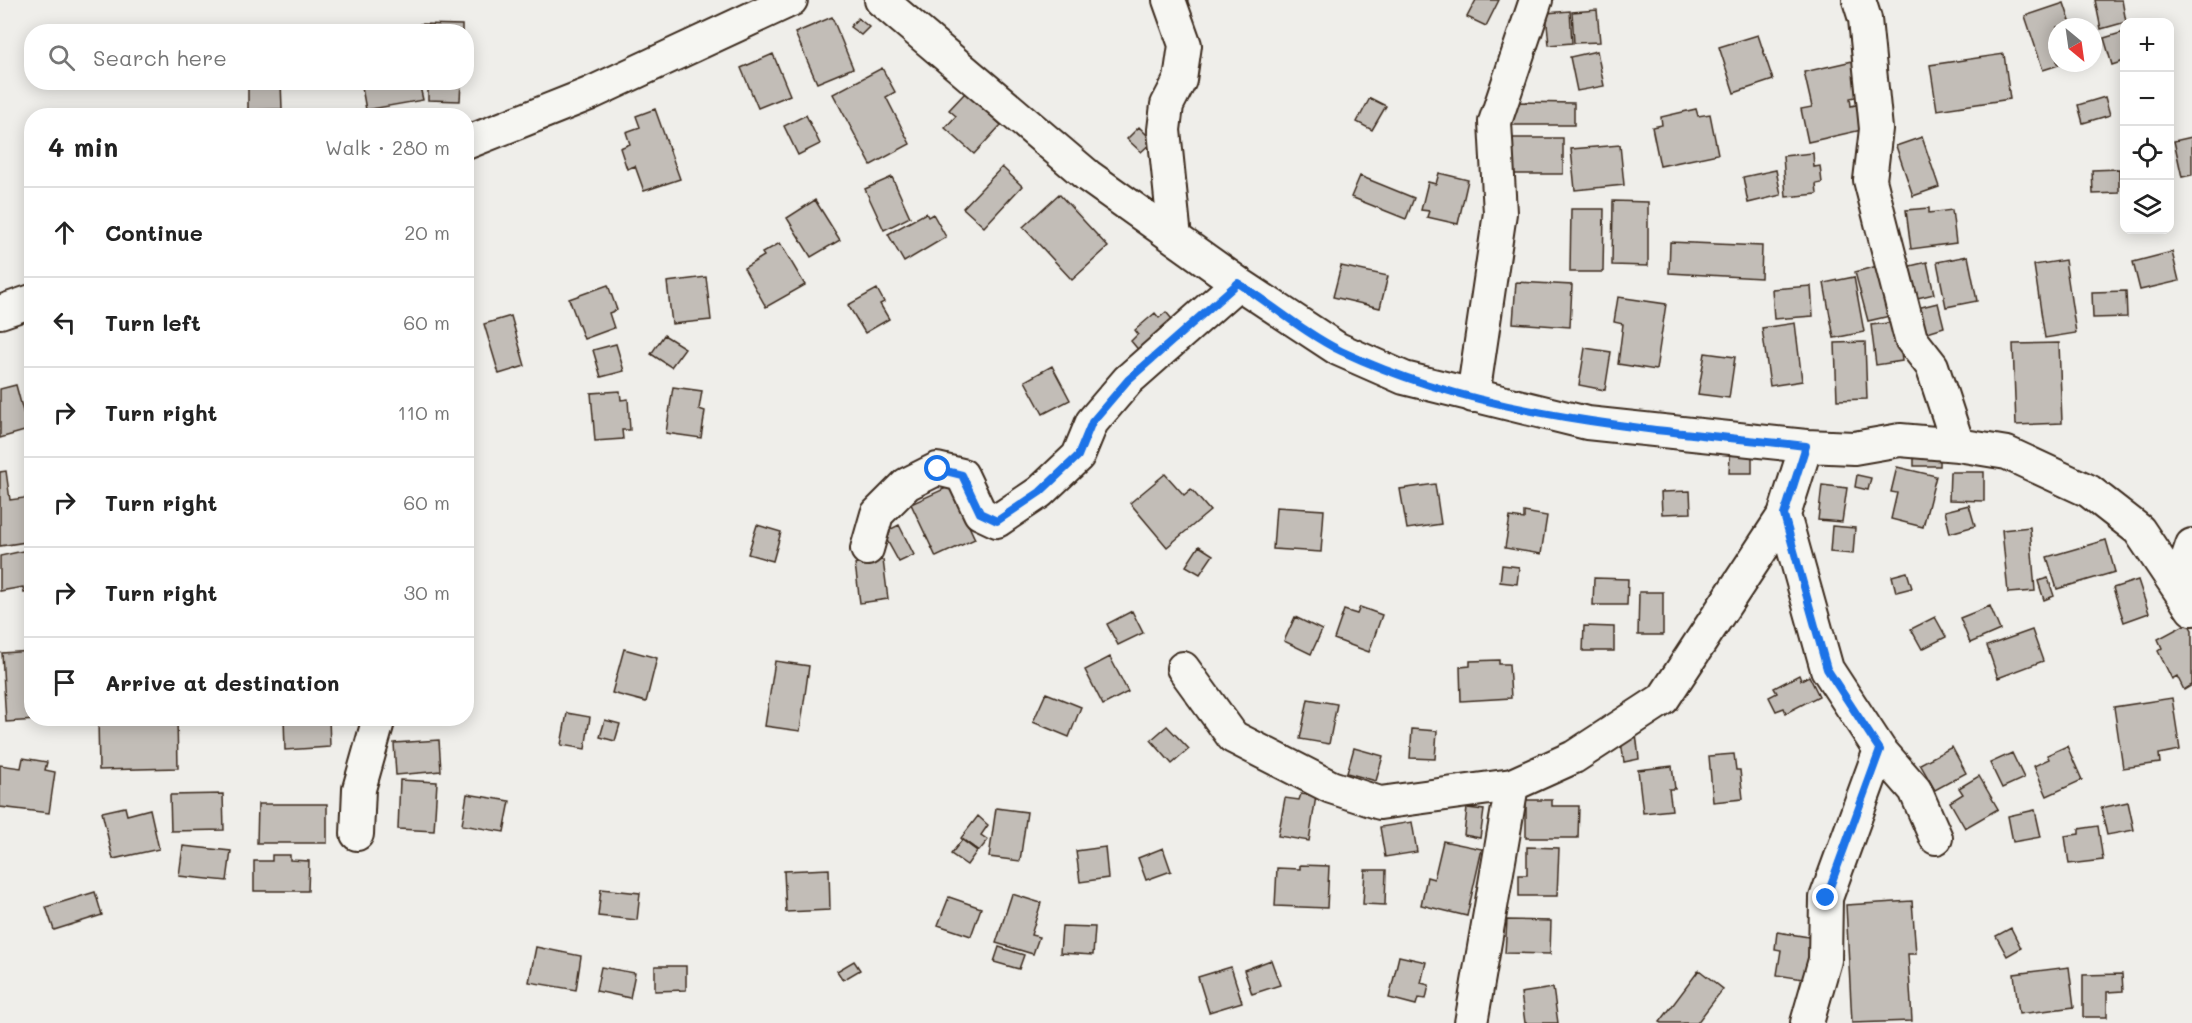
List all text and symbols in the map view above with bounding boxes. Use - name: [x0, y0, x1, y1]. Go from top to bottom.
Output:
- north arrow: [2048, 18, 2102, 72]
- map controls: [2120, 18, 2174, 234]
- button: +: [2120, 18, 2174, 72]
- search box: [24, 24, 474, 90]
- icon: search: [45, 41, 78, 74]
- text: Search here: [93, 43, 227, 72]
- button: −: [2120, 72, 2174, 126]
- button: locate: [2120, 126, 2174, 180]
- text: 4 min: [48, 130, 118, 164]
- text: Walk · 280 m: [325, 134, 450, 160]
- button: layers: [2120, 180, 2174, 234]
- icon: ahead: [48, 216, 81, 249]
- text: Continue: [105, 218, 203, 247]
- text: 20 m: [404, 219, 450, 245]
- icon: left: [48, 306, 81, 339]
- text: Turn left: [105, 308, 201, 337]
- text: 60 m: [403, 309, 450, 335]
- icon: right: [48, 396, 81, 429]
- text: Turn right: [105, 398, 217, 427]
- text: 110 m: [397, 399, 450, 425]
- route start: [924, 455, 950, 481]
- icon: right: [48, 486, 81, 519]
- text: Turn right: [105, 488, 217, 517]
- text: 60 m: [403, 489, 450, 515]
- icon: right: [48, 576, 81, 609]
- text: Turn right: [105, 578, 217, 607]
- text: 30 m: [404, 579, 450, 605]
- icon: arrive: [48, 666, 81, 699]
- text: Arrive at destination: [105, 668, 340, 697]
- route end: [1812, 884, 1838, 910]

